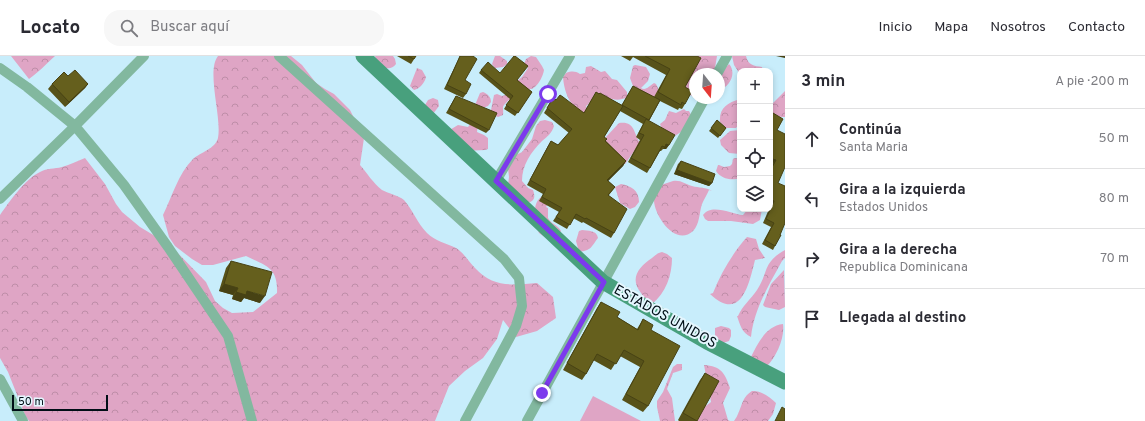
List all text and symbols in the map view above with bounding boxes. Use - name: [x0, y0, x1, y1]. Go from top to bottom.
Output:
- search box: [104, 10, 384, 46]
- text: Locato: [20, 16, 80, 40]
- icon: search: [118, 17, 140, 39]
- text: Buscar aquí: [150, 18, 229, 37]
- text: Inicio: [879, 19, 912, 36]
- text: Mapa: [934, 19, 968, 36]
- text: Nosotros: [990, 19, 1046, 36]
- text: Contacto: [1068, 19, 1125, 36]
- north arrow: [689, 68, 725, 104]
- map controls: [737, 68, 773, 212]
- button: +: [737, 68, 773, 104]
- text: 3 min: [801, 71, 845, 93]
- text: A pie · 200 m: [1055, 74, 1129, 90]
- route start: [539, 85, 557, 103]
- button: −: [737, 104, 773, 140]
- text: Continúa: [839, 121, 901, 140]
- icon: ahead: [801, 128, 823, 150]
- text: 50 m: [1099, 131, 1129, 147]
- button: locate: [737, 140, 773, 176]
- text: Santa Maria: [839, 140, 908, 156]
- button: layers: [737, 176, 773, 212]
- text: Gira a la izquierda: [839, 181, 966, 200]
- icon: left: [801, 188, 823, 210]
- text: 80 m: [1099, 191, 1129, 207]
- text: Estados Unidos: [839, 200, 928, 216]
- text: Gira a la derecha: [839, 241, 957, 260]
- icon: right: [801, 248, 823, 270]
- text: 70 m: [1100, 251, 1129, 267]
- text: Republica Dominicana: [839, 260, 968, 276]
- street label: ESTADOS UNIDOS: [611, 282, 719, 352]
- icon: arrive: [801, 308, 823, 330]
- text: Llegada al destino: [839, 309, 966, 328]
- route end: [533, 384, 551, 402]
- scale bar: [12, 393, 108, 412]
- text: 50 m: [18, 395, 44, 409]

